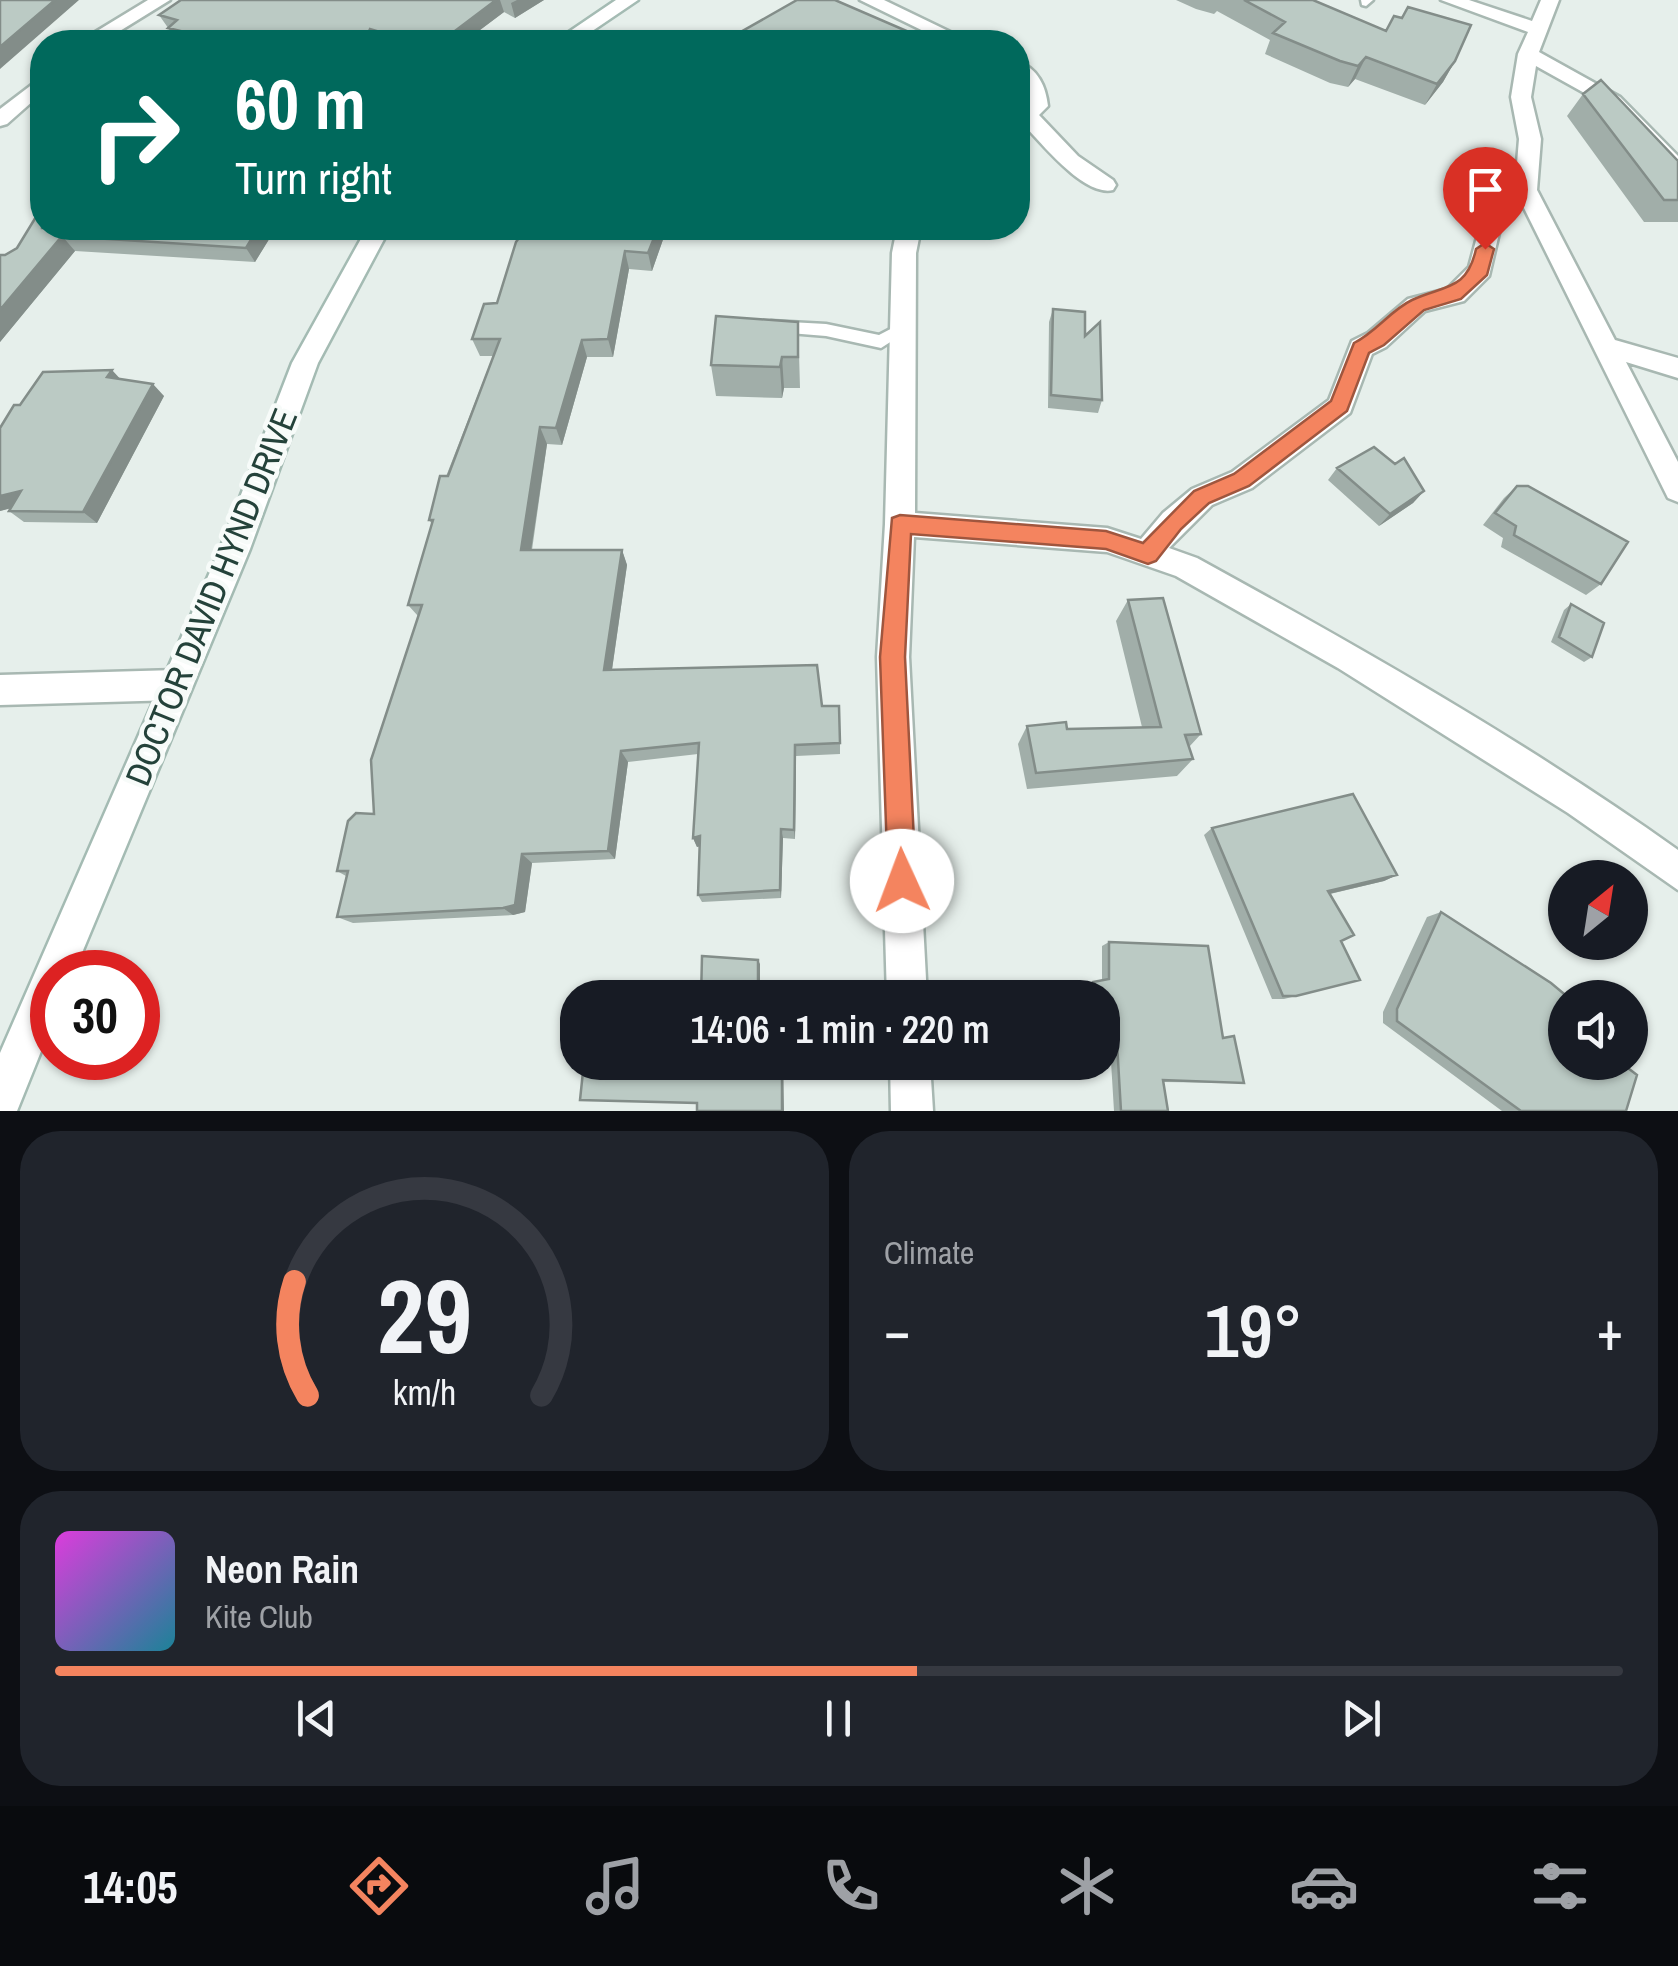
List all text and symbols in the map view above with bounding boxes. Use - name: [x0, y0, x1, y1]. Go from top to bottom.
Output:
- text: 60 m: [235, 57, 366, 151]
- icon: right: [70, 70, 200, 200]
- text: Turn right: [235, 147, 392, 208]
- pin: [1443, 147, 1528, 250]
- icon: arrive: [1458, 162, 1513, 217]
- street label: DOCTOR DAVID HYND DRIVE: [114, 402, 308, 792]
- position arrow: [850, 829, 954, 933]
- north arrow: [1548, 860, 1648, 960]
- map controls: [1548, 860, 1648, 1080]
- speed limit sign: 30: [30, 950, 160, 1080]
- button: sound: [1548, 980, 1648, 1080]
- text: 14:06 · 1 min · 220 m: [690, 1004, 990, 1055]
- text: Climate: [884, 1231, 974, 1274]
- text: 29: [377, 1245, 472, 1385]
- text: 19°: [1204, 1279, 1303, 1380]
- text: −: [884, 1293, 910, 1367]
- text: +: [1597, 1293, 1623, 1367]
- text: km/h: [393, 1368, 456, 1416]
- text: Neon Rain: [205, 1544, 359, 1595]
- text: Kite Club: [205, 1595, 313, 1638]
- icon: previous: [289, 1691, 344, 1746]
- icon: pause: [811, 1691, 866, 1746]
- icon: next: [1334, 1691, 1389, 1746]
- icon: directions: [344, 1851, 414, 1921]
- icon: music: [580, 1851, 650, 1921]
- icon: phone: [816, 1851, 886, 1921]
- icon: climate: [1052, 1851, 1122, 1921]
- icon: car: [1289, 1851, 1359, 1921]
- icon: filters: [1525, 1851, 1595, 1921]
- text: 14:05: [83, 1856, 177, 1917]

